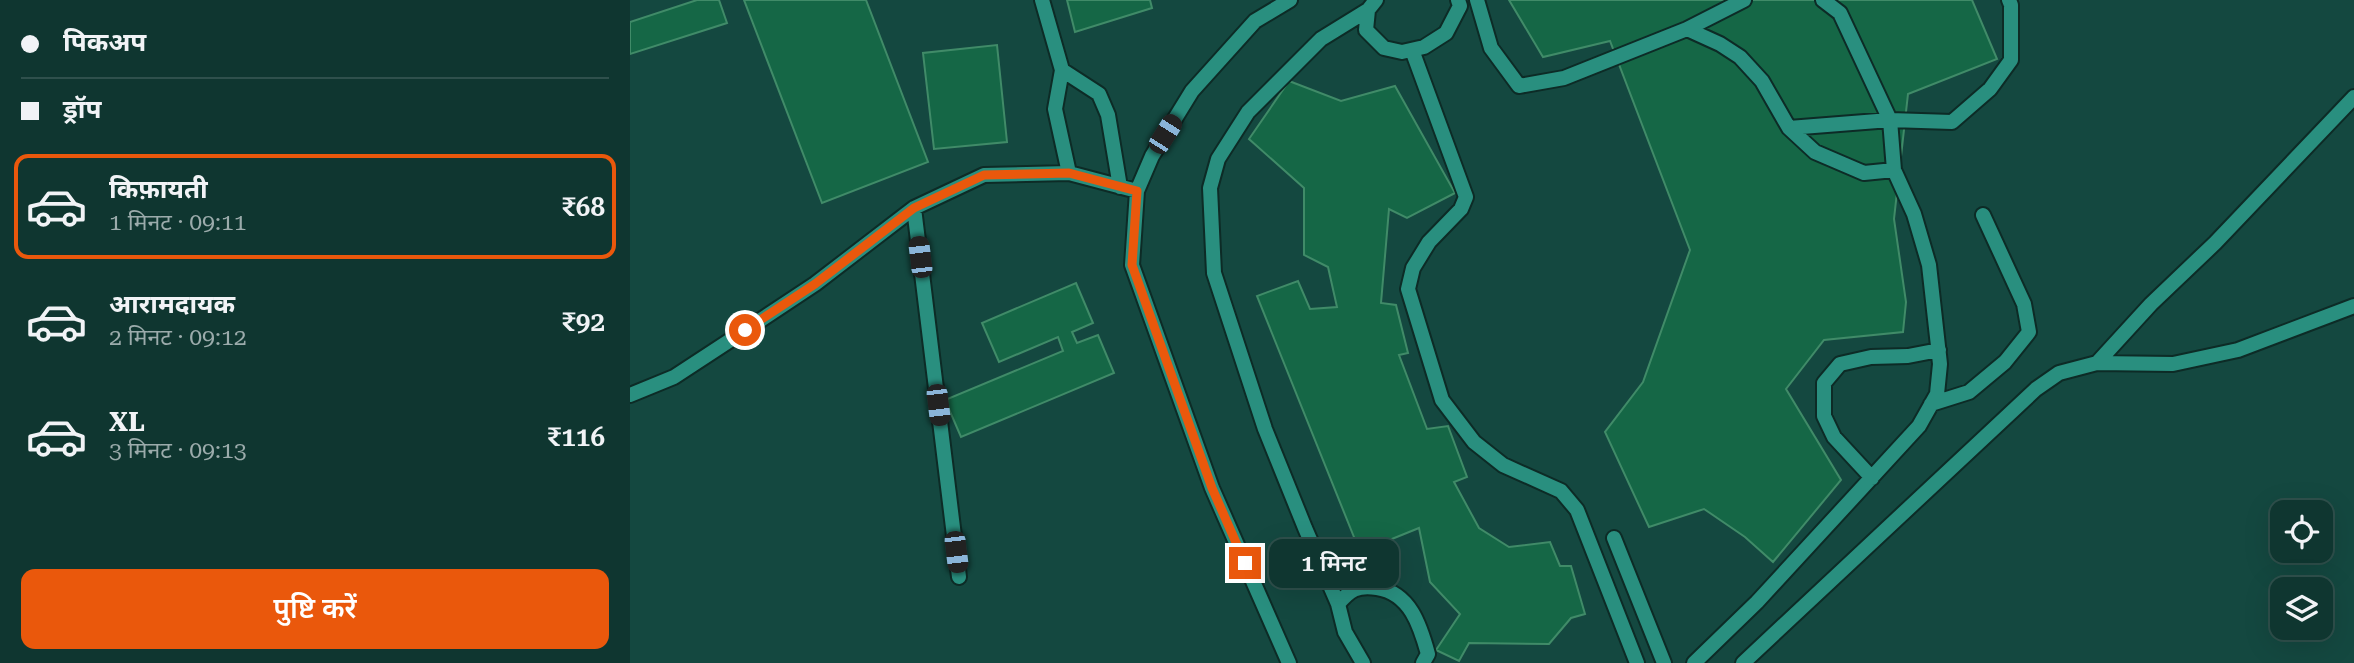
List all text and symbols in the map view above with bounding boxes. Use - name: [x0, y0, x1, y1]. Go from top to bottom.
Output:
- text: पिकअप: [63, 27, 146, 57]
- text: ड्रॉप: [63, 94, 101, 124]
- car: [1145, 111, 1186, 157]
- text: किफ़ायती: [109, 174, 208, 204]
- icon: car: [25, 175, 88, 238]
- text: ₹68: [561, 192, 605, 222]
- text: 1 मिनट · 09:11: [109, 209, 247, 236]
- car: [908, 235, 933, 279]
- text: आरामदायक: [109, 289, 235, 319]
- icon: car: [25, 290, 88, 353]
- text: ₹92: [561, 307, 605, 337]
- route start: [729, 314, 761, 346]
- text: 2 मिनट · 09:12: [109, 324, 247, 351]
- car: [926, 383, 951, 427]
- icon: car: [25, 405, 88, 468]
- text: XL: [109, 407, 145, 437]
- text: ₹116: [547, 422, 605, 452]
- text: 3 मिनट · 09:13: [109, 437, 247, 464]
- map controls: [2270, 500, 2333, 640]
- button: locate: [2270, 500, 2333, 563]
- car: [944, 530, 969, 574]
- callout: 1 मिनट: [1270, 538, 1399, 588]
- route end: [1229, 547, 1261, 579]
- text: 1 मिनट: [1301, 550, 1367, 577]
- button: पुष्टि करें: [21, 569, 609, 649]
- button: layers: [2270, 577, 2333, 640]

